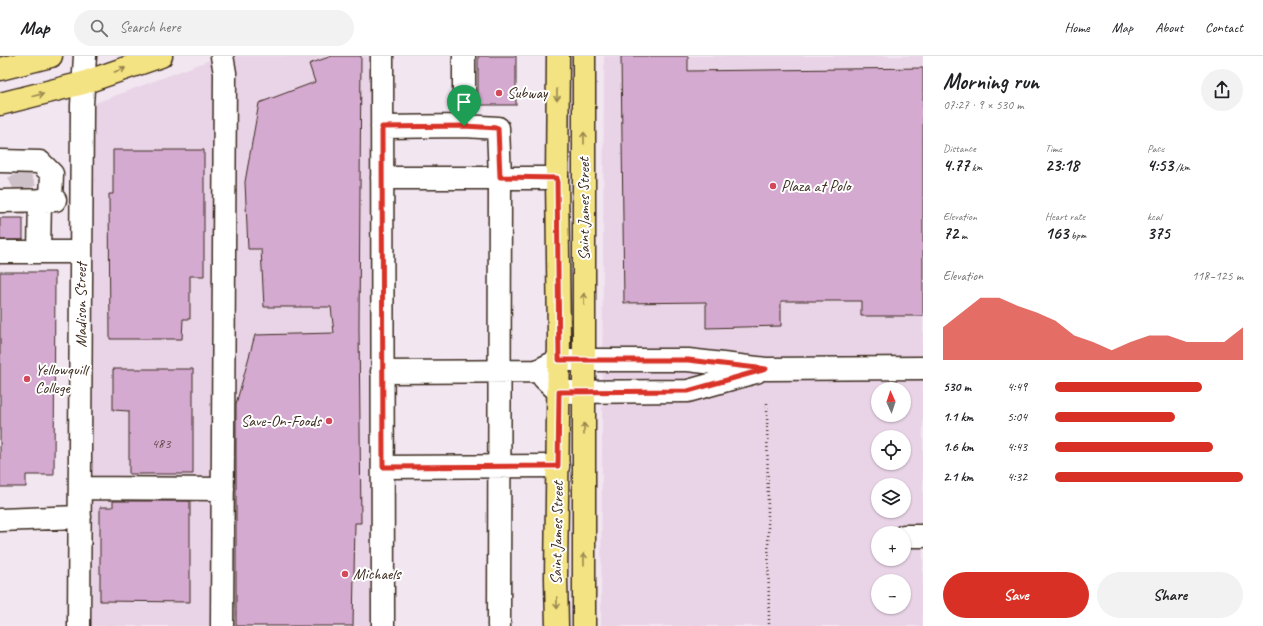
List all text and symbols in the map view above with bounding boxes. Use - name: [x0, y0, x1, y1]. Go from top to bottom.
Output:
- search box: [74, 10, 354, 46]
- text: Map: [20, 16, 50, 40]
- icon: search: [88, 17, 110, 39]
- text: Search here: [120, 18, 181, 37]
- text: Home: [1064, 19, 1090, 36]
- text: Map: [1112, 19, 1133, 36]
- text: About: [1155, 19, 1183, 36]
- text: Contact: [1205, 19, 1243, 36]
- one-way arrow: [114, 66, 126, 74]
- text: Morning run: [943, 68, 1039, 96]
- button: share: [1201, 69, 1243, 111]
- place label: Subway: [507, 83, 549, 103]
- pin: [447, 85, 481, 126]
- marker: Subway: [494, 88, 504, 98]
- one-way arrow: [553, 88, 561, 101]
- one-way arrow: [31, 90, 44, 98]
- icon: arrive: [453, 91, 475, 113]
- text: 07:27 · 9 × 530 m: [943, 97, 1024, 113]
- one-way arrow: [580, 132, 588, 145]
- text: Distance: [943, 141, 976, 155]
- text: Time: [1045, 141, 1062, 155]
- text: Pace: [1147, 141, 1164, 155]
- text: 4.77: [943, 155, 969, 176]
- text: 23:18: [1045, 155, 1079, 176]
- text: 4:53: [1147, 155, 1173, 176]
- street label: Saint James Street: [574, 156, 594, 261]
- text: km: [969, 160, 983, 174]
- text: /km: [1173, 160, 1190, 174]
- place label: Plaza at Polo: [781, 176, 853, 196]
- marker: Plaza at Polo: [768, 181, 778, 191]
- text: Elevation: [943, 209, 977, 223]
- text: Heart rate: [1045, 209, 1085, 223]
- text: kcal: [1147, 209, 1162, 223]
- text: 72: [943, 223, 958, 244]
- text: 163: [1045, 223, 1068, 244]
- text: 375: [1147, 223, 1170, 244]
- text: m: [958, 228, 967, 242]
- text: bpm: [1068, 228, 1086, 242]
- street label: Madison Street: [71, 260, 91, 347]
- text: Elevation: [943, 268, 983, 284]
- text: 118–125 m: [1192, 268, 1243, 284]
- one-way arrow: [580, 293, 588, 306]
- place label: Yellowquill College: [35, 360, 90, 398]
- marker: Yellowquill College: [22, 374, 32, 384]
- text: 530 m: [943, 379, 971, 395]
- text: 4:49: [1007, 379, 1027, 395]
- north arrow: [871, 382, 911, 422]
- map controls: [871, 382, 911, 614]
- text: 1.1 km: [943, 409, 973, 425]
- text: 5:04: [1007, 409, 1027, 425]
- place label: Save-On-Foods: [241, 411, 323, 431]
- marker: Save-On-Foods: [324, 416, 334, 426]
- one-way arrow: [580, 423, 588, 436]
- button: locate: [871, 430, 911, 470]
- house number: 483: [152, 435, 172, 452]
- text: 1.6 km: [943, 439, 974, 455]
- text: 4:43: [1007, 439, 1027, 455]
- text: 2.1 km: [943, 469, 973, 485]
- text: 4:32: [1007, 469, 1027, 485]
- button: layers: [871, 478, 911, 518]
- street label: Saint James Street: [546, 480, 568, 585]
- button: +: [871, 526, 911, 566]
- one-way arrow: [580, 553, 588, 566]
- place label: Michaels: [353, 564, 402, 584]
- marker: Michaels: [340, 569, 350, 579]
- button: Save: [943, 572, 1089, 618]
- button: Share: [1097, 572, 1243, 618]
- button: −: [871, 574, 911, 614]
- one-way arrow: [553, 596, 560, 609]

